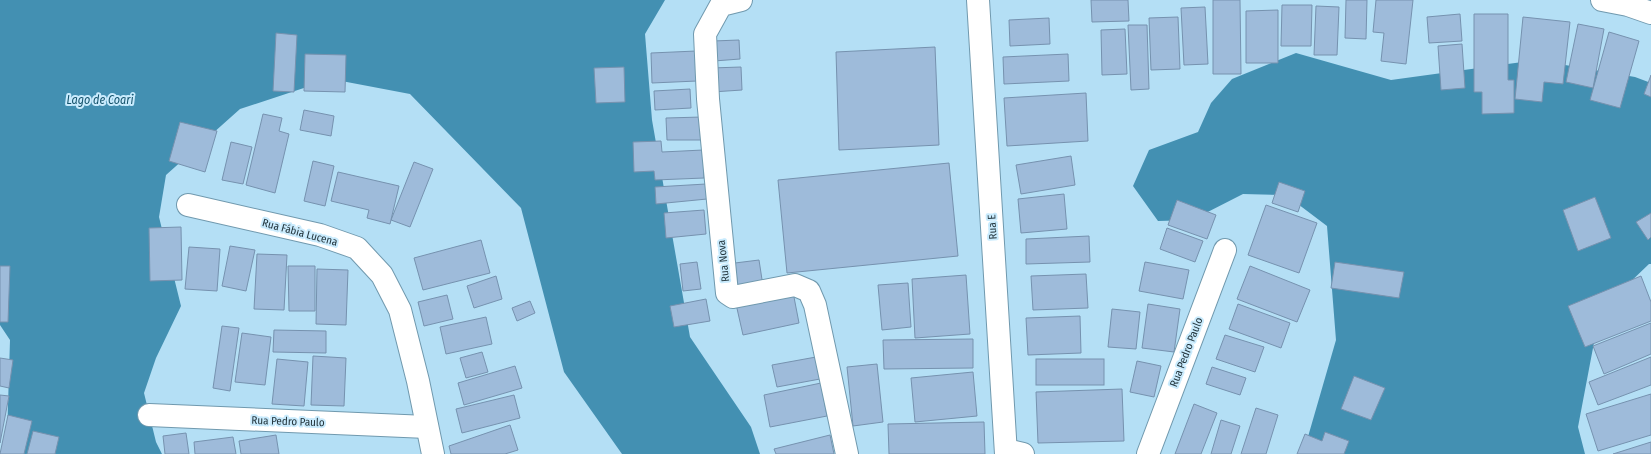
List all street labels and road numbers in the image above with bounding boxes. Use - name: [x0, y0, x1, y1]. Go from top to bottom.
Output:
- street label: Rua E: [985, 214, 1000, 240]
- street label: Rua Fábia Lucena: [261, 216, 339, 249]
- street label: Rua Nova: [715, 239, 732, 283]
- street label: Rua Pedro Paulo: [1167, 315, 1206, 389]
- street label: Rua Pedro Paulo: [251, 414, 325, 429]

